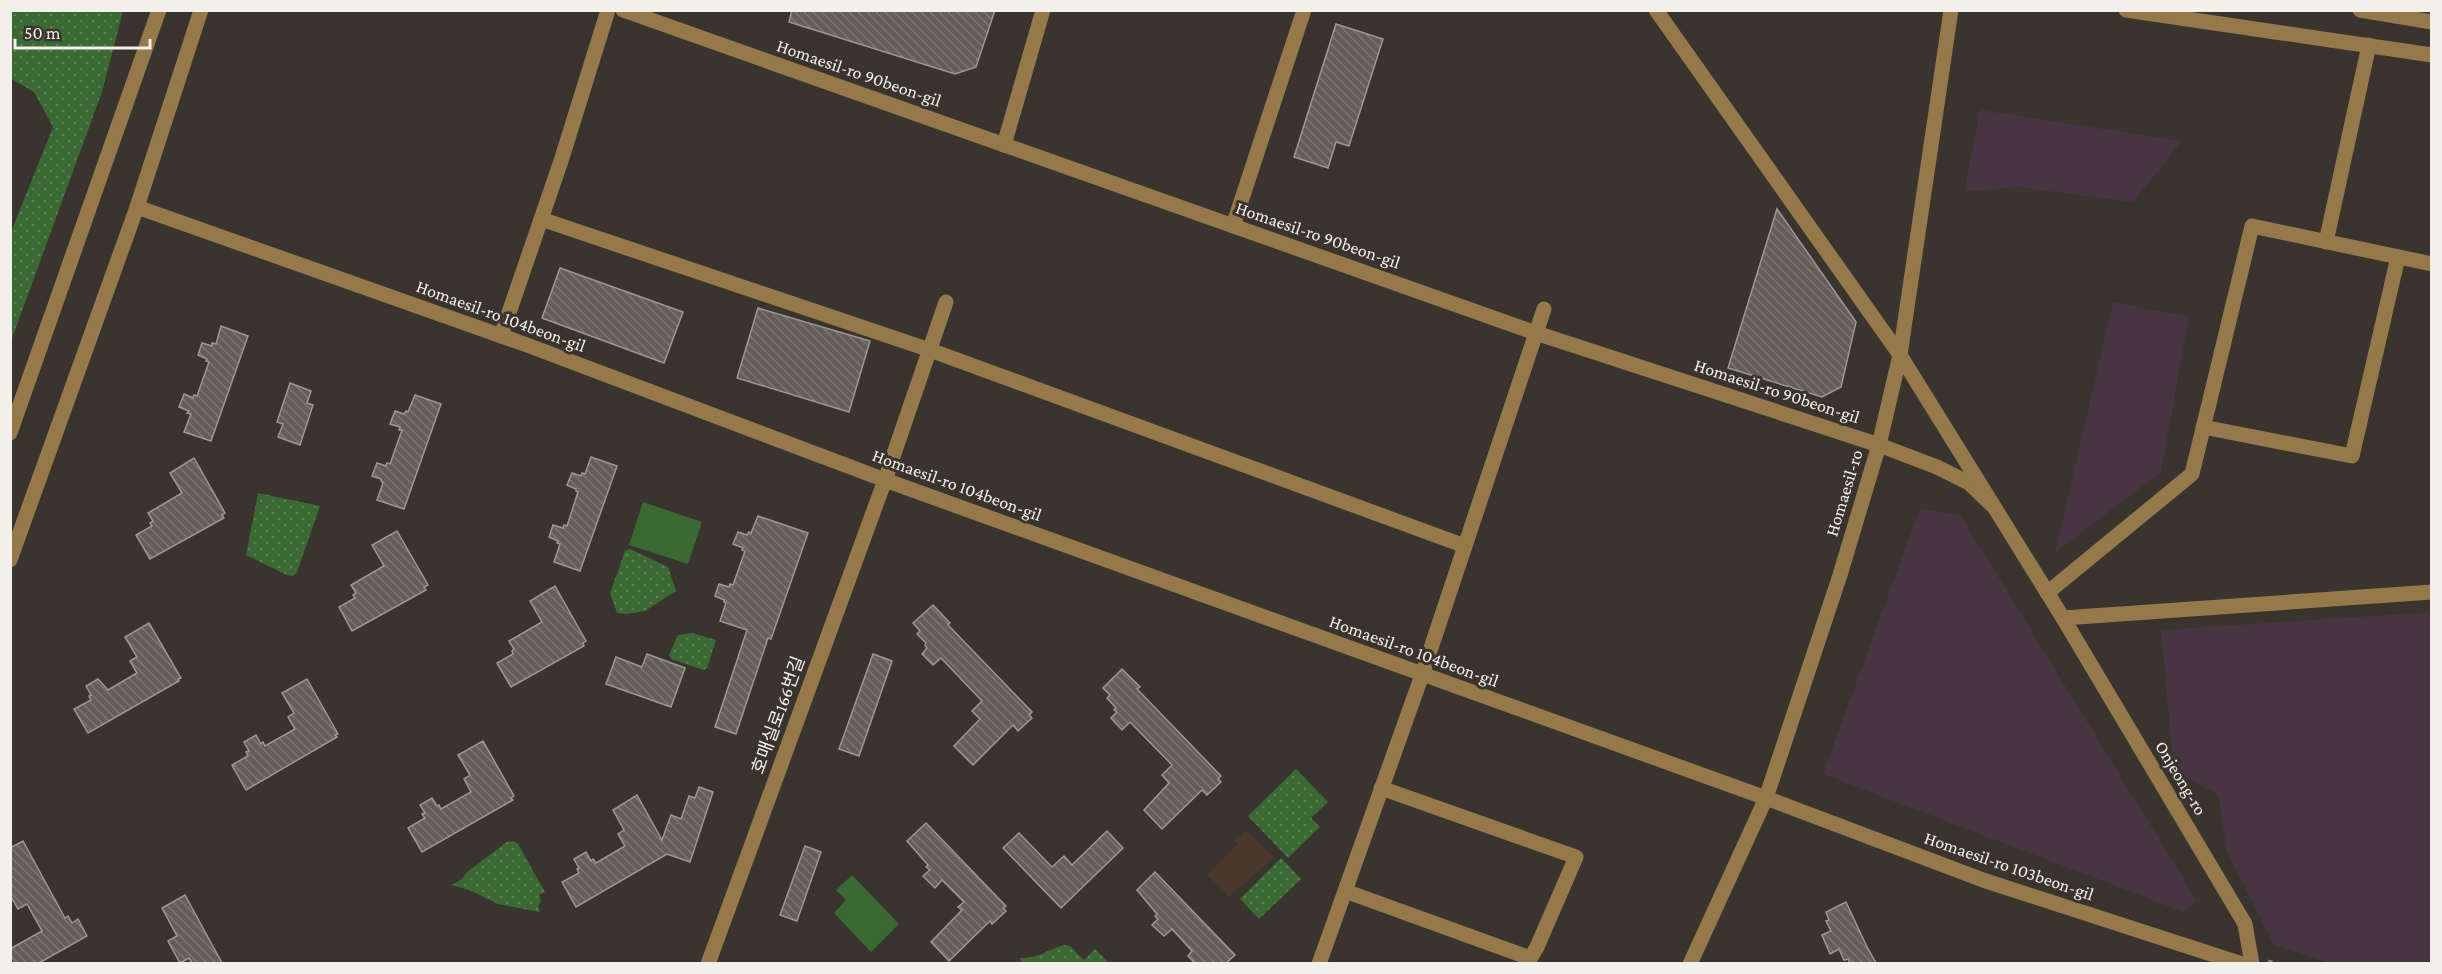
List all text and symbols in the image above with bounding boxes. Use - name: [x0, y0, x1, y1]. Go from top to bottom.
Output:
- scale bar: [15, 12, 150, 50]
- text: 50 m: [24, 23, 61, 43]
- street label: Homaesil-ro 90beon-gil: [774, 35, 944, 111]
- street label: Homaesil-ro 90beon-gil: [1233, 197, 1403, 273]
- street label: Homaesil-ro 104beon-gil: [414, 276, 589, 356]
- street label: Homaesil-ro 90beon-gil: [1692, 355, 1862, 427]
- street label: Homaesil-ro 104beon-gil: [870, 445, 1045, 525]
- street label: Homaesil-ro: [1821, 447, 1867, 539]
- street label: Homaesil-ro 104beon-gil: [1327, 611, 1502, 691]
- street label: 호매실로166번길: [747, 653, 809, 777]
- street label: Onjeong-ro: [2150, 737, 2211, 819]
- street label: Homaesil-ro 103beon-gil: [1922, 828, 2097, 904]

